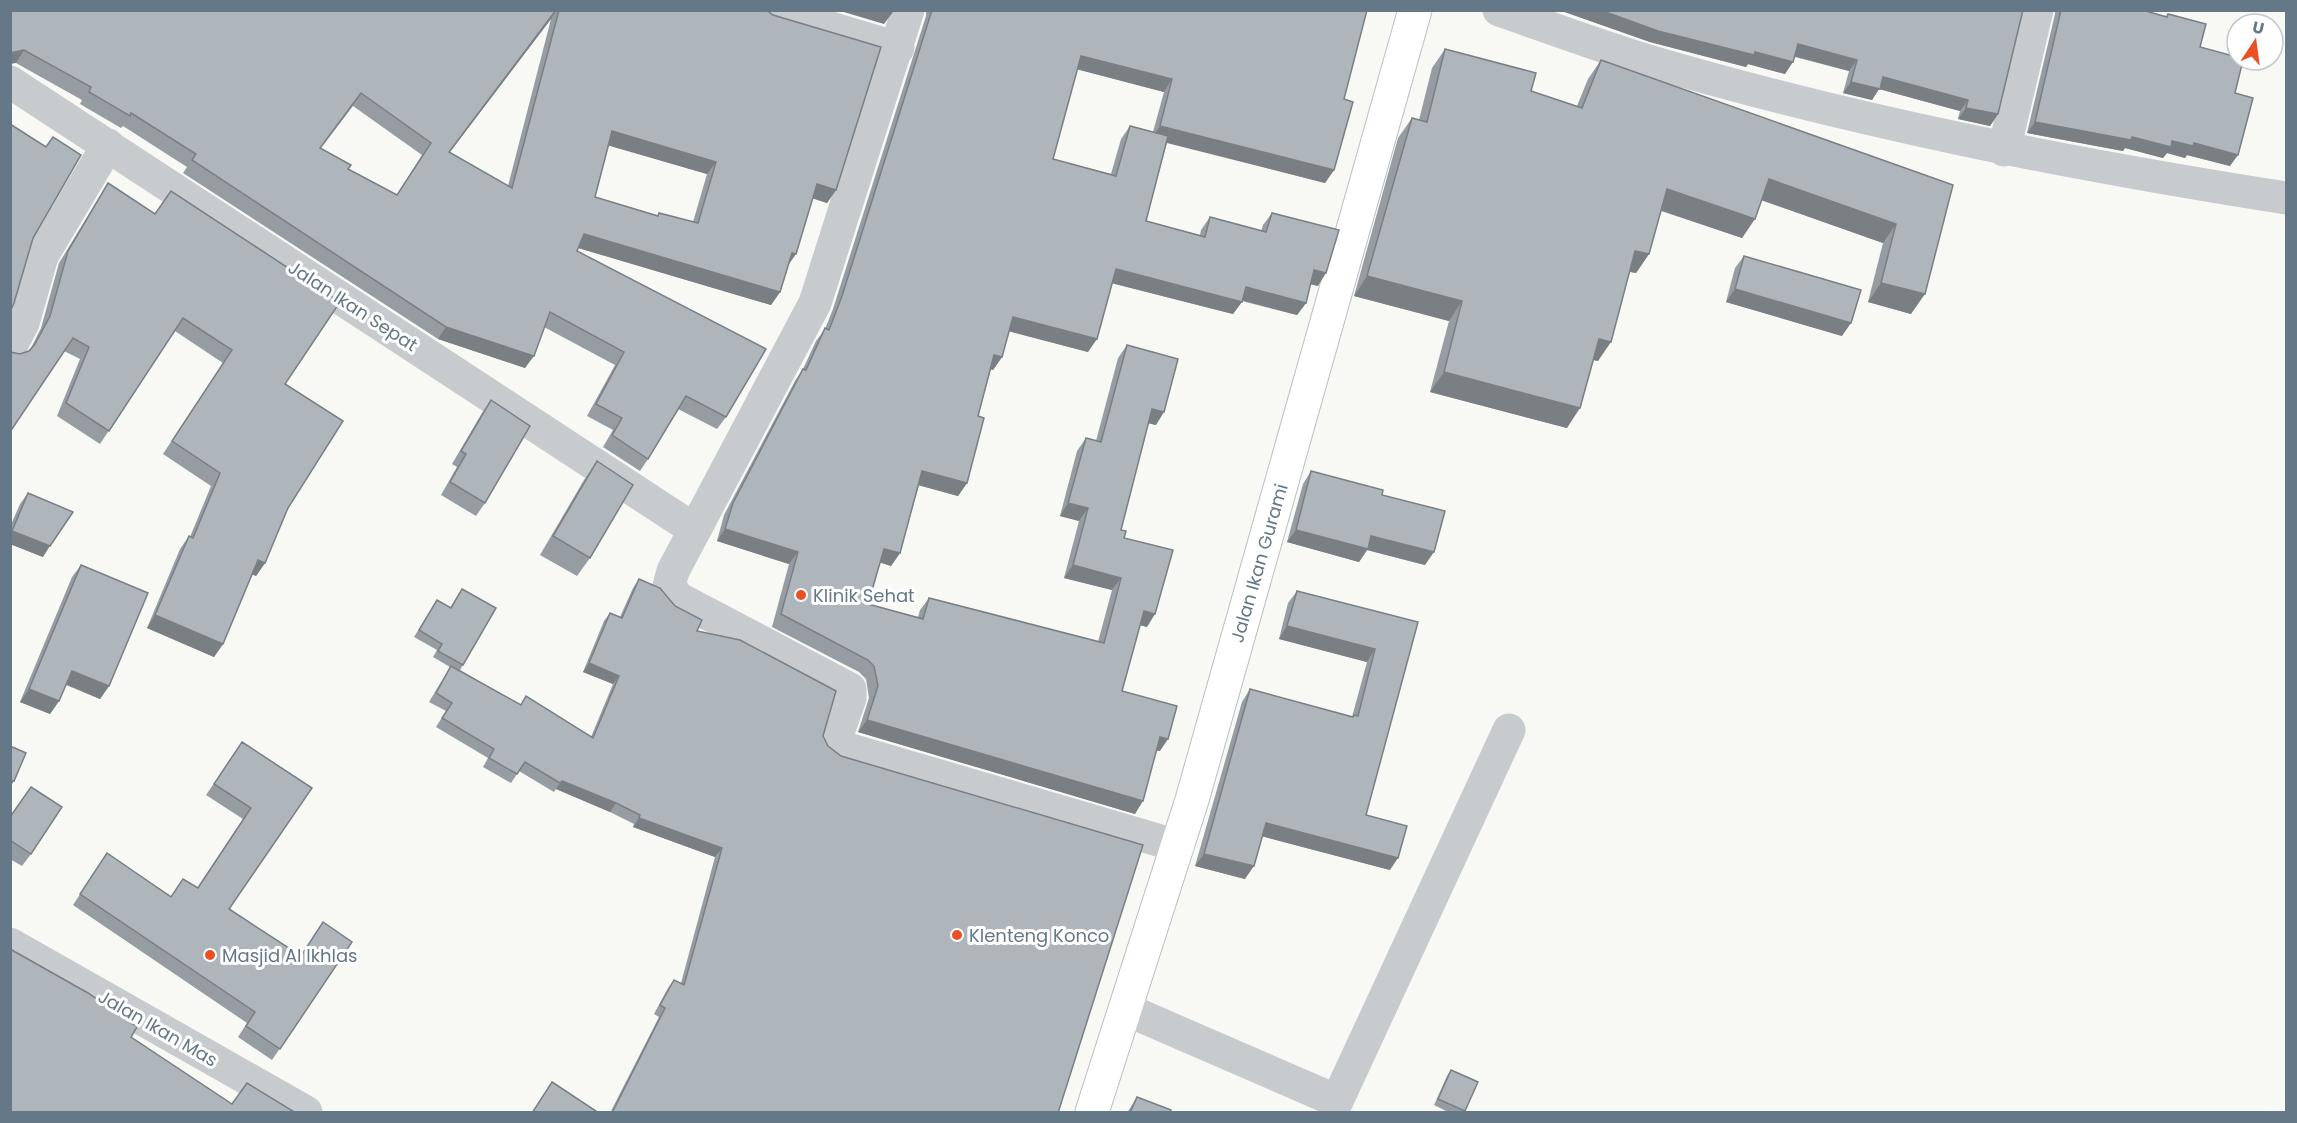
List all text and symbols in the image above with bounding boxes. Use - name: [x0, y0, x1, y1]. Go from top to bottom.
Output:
- north arrow: [2225, 12, 2285, 72]
- text: U: [2250, 15, 2266, 40]
- street label: Jalan Ikan Sepat: [284, 255, 422, 357]
- street label: Jalan Ikan Gurami: [1224, 481, 1294, 645]
- place label: Klinik Sehat: [813, 583, 915, 608]
- marker: Klinik Sehat: [794, 588, 808, 602]
- place label: Klenteng Konco: [969, 923, 1109, 948]
- marker: Klenteng Konco: [950, 928, 964, 942]
- place label: Masjid Al Ikhlas: [222, 943, 358, 968]
- marker: Masjid Al Ikhlas: [203, 948, 217, 962]
- street label: Jalan Ikan Mas: [94, 984, 222, 1072]

